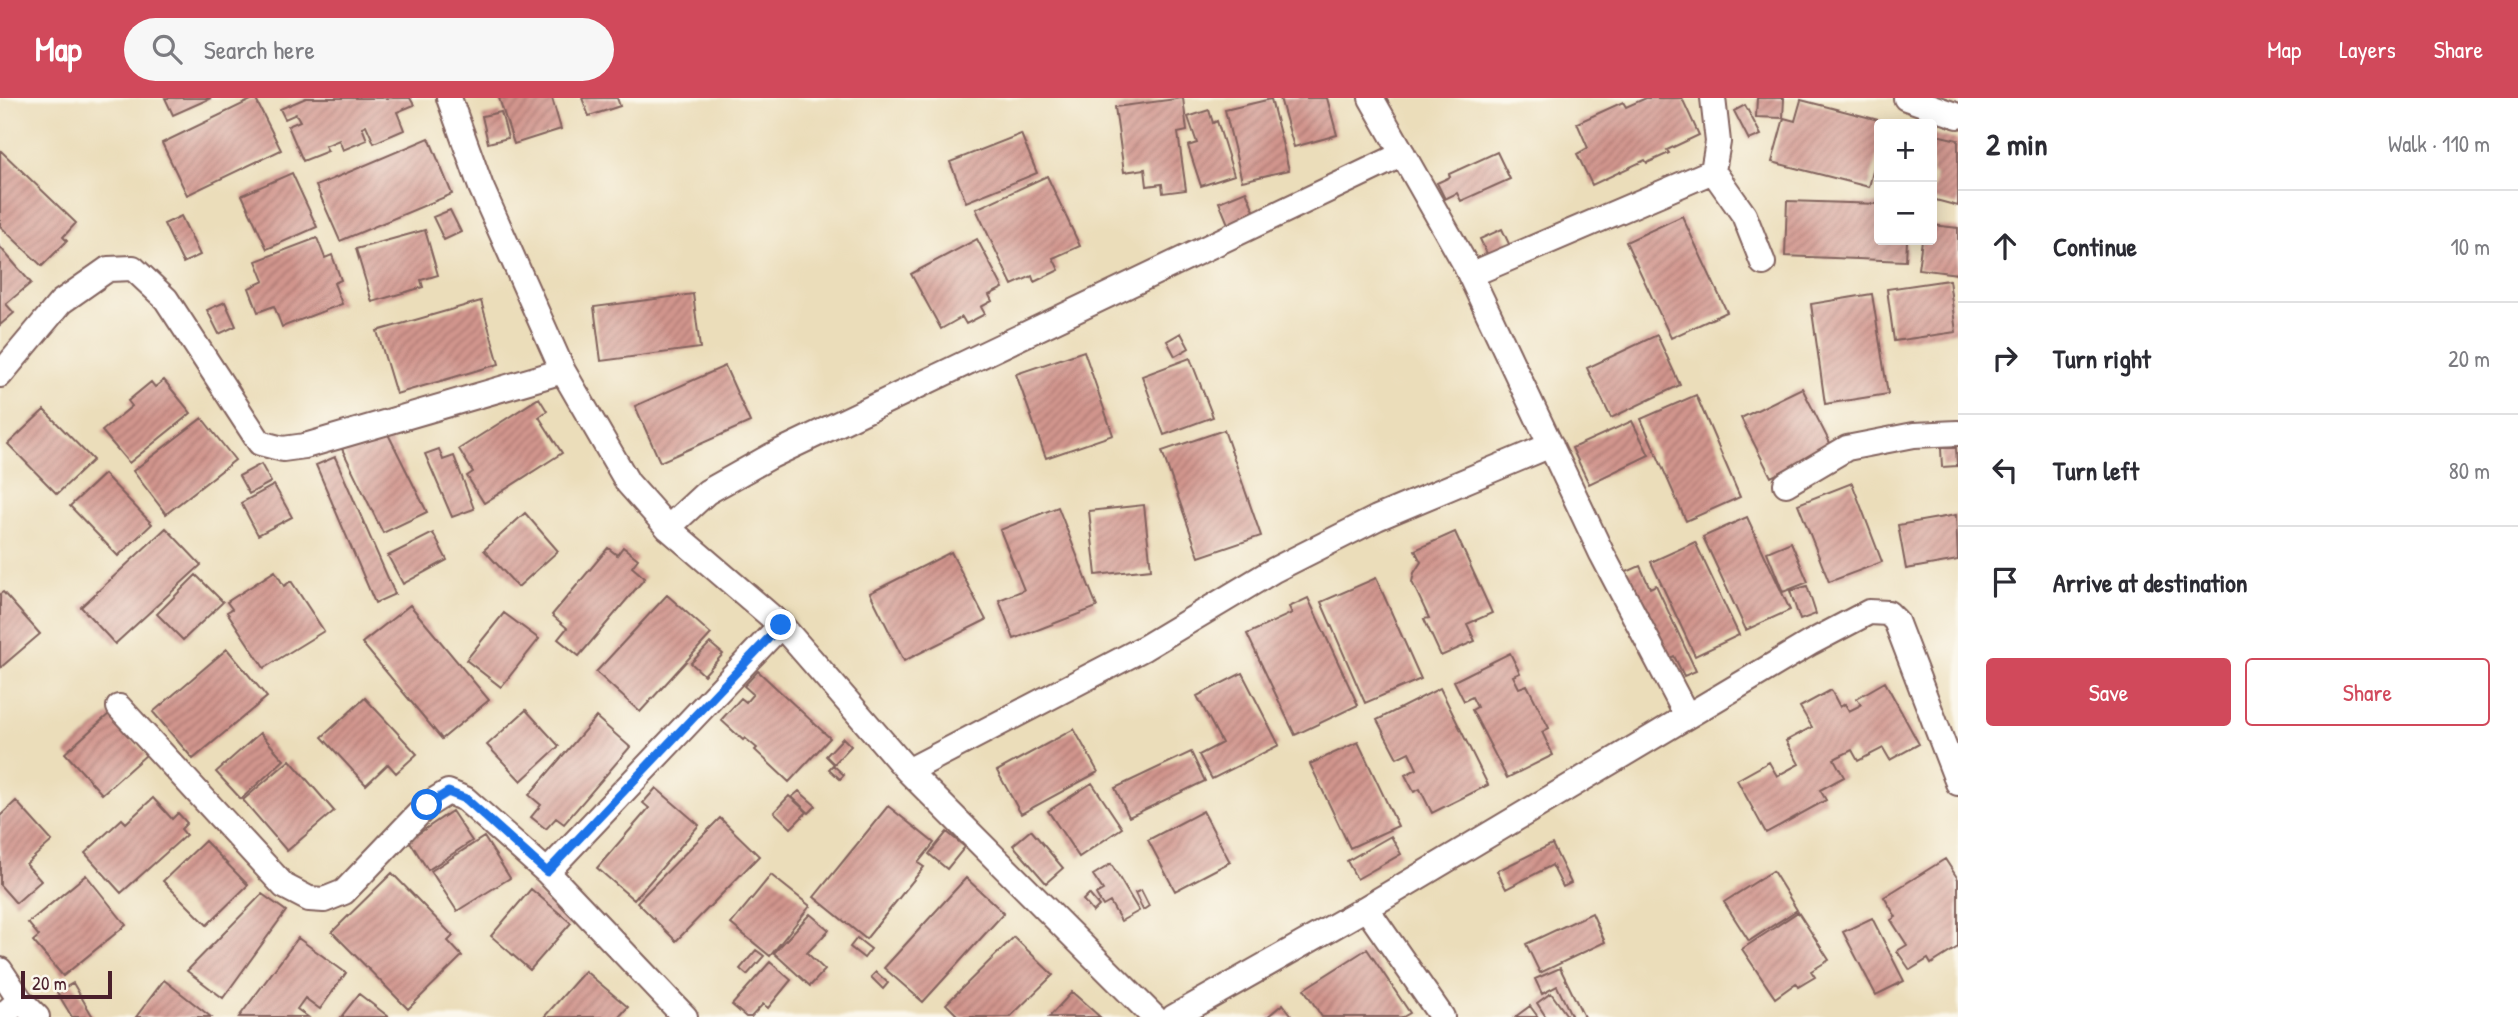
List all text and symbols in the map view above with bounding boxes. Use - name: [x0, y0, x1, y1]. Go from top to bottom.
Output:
- search box: [124, 18, 614, 81]
- text: Map: [35, 27, 82, 71]
- icon: search: [148, 30, 186, 68]
- text: Search here: [204, 32, 315, 67]
- text: Map: [2267, 33, 2301, 65]
- text: Layers: [2339, 33, 2396, 65]
- text: Share: [2434, 33, 2483, 65]
- map controls: [1874, 119, 1937, 245]
- button: +: [1874, 119, 1937, 182]
- text: 2 min: [1986, 124, 2048, 164]
- text: Walk · 110 m: [2388, 128, 2490, 159]
- button: −: [1874, 182, 1937, 245]
- icon: ahead: [1986, 227, 2024, 265]
- text: Continue: [2053, 229, 2137, 264]
- text: 10 m: [2450, 231, 2490, 262]
- icon: right: [1986, 339, 2024, 377]
- text: Turn right: [2053, 341, 2151, 376]
- text: 20 m: [2448, 343, 2490, 374]
- icon: left: [1986, 451, 2024, 489]
- text: Turn left: [2053, 453, 2139, 488]
- text: 80 m: [2449, 455, 2490, 486]
- icon: arrive: [1986, 563, 2024, 601]
- text: Arrive at destination: [2053, 565, 2248, 600]
- route end: [765, 609, 796, 640]
- button: Save: [1986, 658, 2231, 726]
- button: Share: [2245, 658, 2490, 726]
- route start: [411, 789, 442, 820]
- scale bar: [21, 968, 112, 1000]
- text: 20 m: [32, 970, 67, 996]

